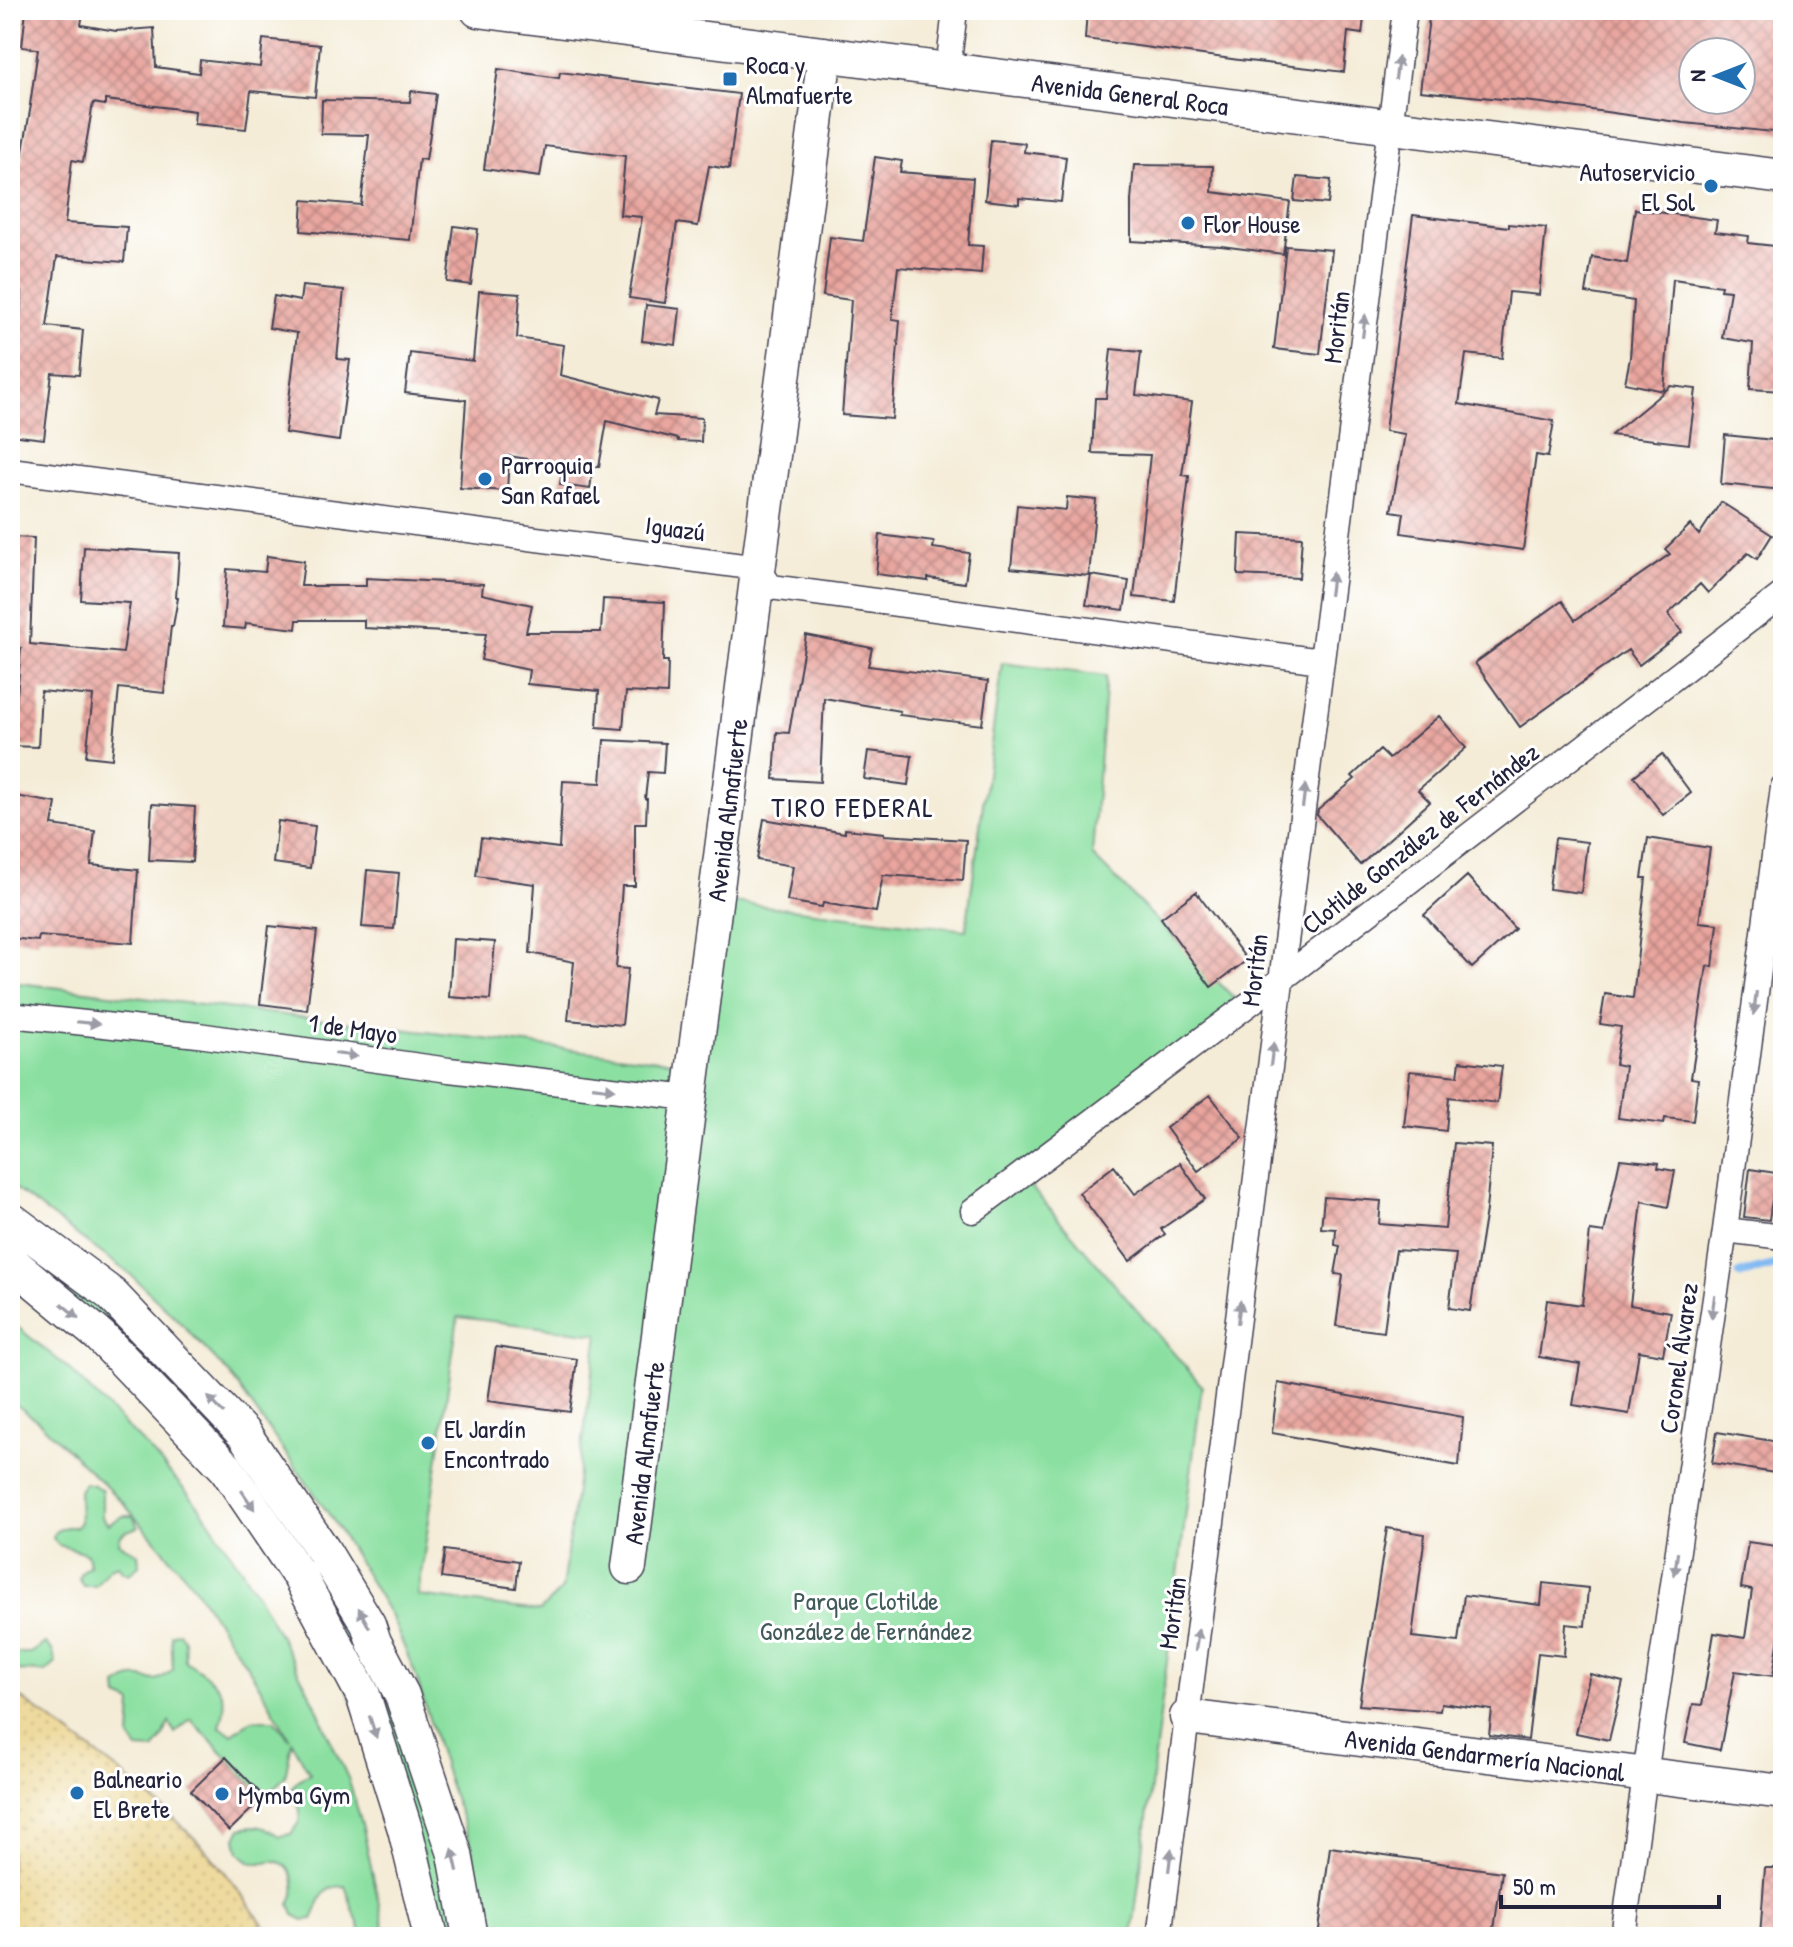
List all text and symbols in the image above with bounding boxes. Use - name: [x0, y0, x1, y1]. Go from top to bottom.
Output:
- north arrow: [1677, 36, 1757, 116]
- place label: Roca y Almafuerte: [746, 47, 853, 112]
- one-way arrow: [1391, 56, 1404, 81]
- street label: Avenida General Roca: [1030, 65, 1230, 123]
- marker: Roca y Almafuerte: [721, 70, 739, 88]
- text: N: [1682, 70, 1712, 82]
- place label: Autoservicio El Sol: [1580, 154, 1695, 219]
- marker: Autoservicio El Sol: [1702, 177, 1720, 195]
- place label: Flor House: [1203, 206, 1301, 241]
- marker: Flor House: [1179, 214, 1197, 232]
- street label: Moritán: [1314, 289, 1358, 365]
- one-way arrow: [1358, 313, 1371, 338]
- place label: Parroquia San Rafael: [501, 447, 600, 512]
- marker: Parroquia San Rafael: [476, 470, 494, 488]
- street label: Iguazú: [643, 507, 707, 549]
- one-way arrow: [1324, 571, 1337, 596]
- street label: Avenida Almafuerte: [698, 716, 756, 904]
- street label: Clotilde González de Fernández: [1294, 734, 1546, 942]
- one-way arrow: [1298, 783, 1311, 808]
- district label: TIRO FEDERAL: [771, 788, 935, 826]
- street label: Moritán: [1232, 932, 1276, 1008]
- one-way arrow: [1748, 991, 1761, 1016]
- street label: 1 de Mayo: [306, 1004, 400, 1052]
- one-way arrow: [76, 1017, 101, 1030]
- one-way arrow: [1265, 1041, 1278, 1066]
- one-way arrow: [333, 1049, 358, 1062]
- one-way arrow: [591, 1081, 616, 1094]
- street label: Coronel Álvarez: [1650, 1280, 1706, 1436]
- one-way arrow: [1707, 1295, 1719, 1320]
- one-way arrow: [1233, 1299, 1246, 1324]
- one-way arrow: [60, 1302, 80, 1319]
- street label: Avenida Almafuerte: [615, 1359, 673, 1547]
- one-way arrow: [207, 1396, 226, 1415]
- place label: El Jardín Encontrado: [444, 1411, 549, 1476]
- marker: El Jardín Encontrado: [419, 1434, 437, 1452]
- one-way arrow: [240, 1489, 255, 1510]
- one-way arrow: [1669, 1552, 1682, 1577]
- street label: Moritán: [1150, 1575, 1194, 1651]
- park label: Parque Clotilde González de Fernández: [760, 1583, 972, 1648]
- one-way arrow: [357, 1607, 370, 1630]
- one-way arrow: [1191, 1627, 1204, 1652]
- one-way arrow: [367, 1715, 380, 1739]
- street label: Avenida Gendarmería Nacional: [1343, 1720, 1627, 1790]
- place label: Balneario El Brete: [93, 1761, 182, 1826]
- place label: Mymba Gym: [238, 1777, 350, 1812]
- marker: Balneario El Brete: [68, 1784, 86, 1802]
- marker: Mymba Gym: [213, 1785, 231, 1803]
- one-way arrow: [1163, 1847, 1176, 1872]
- one-way arrow: [448, 1848, 461, 1873]
- scale bar: [1501, 1859, 1719, 1909]
- text: 50 m: [1513, 1870, 1556, 1902]

